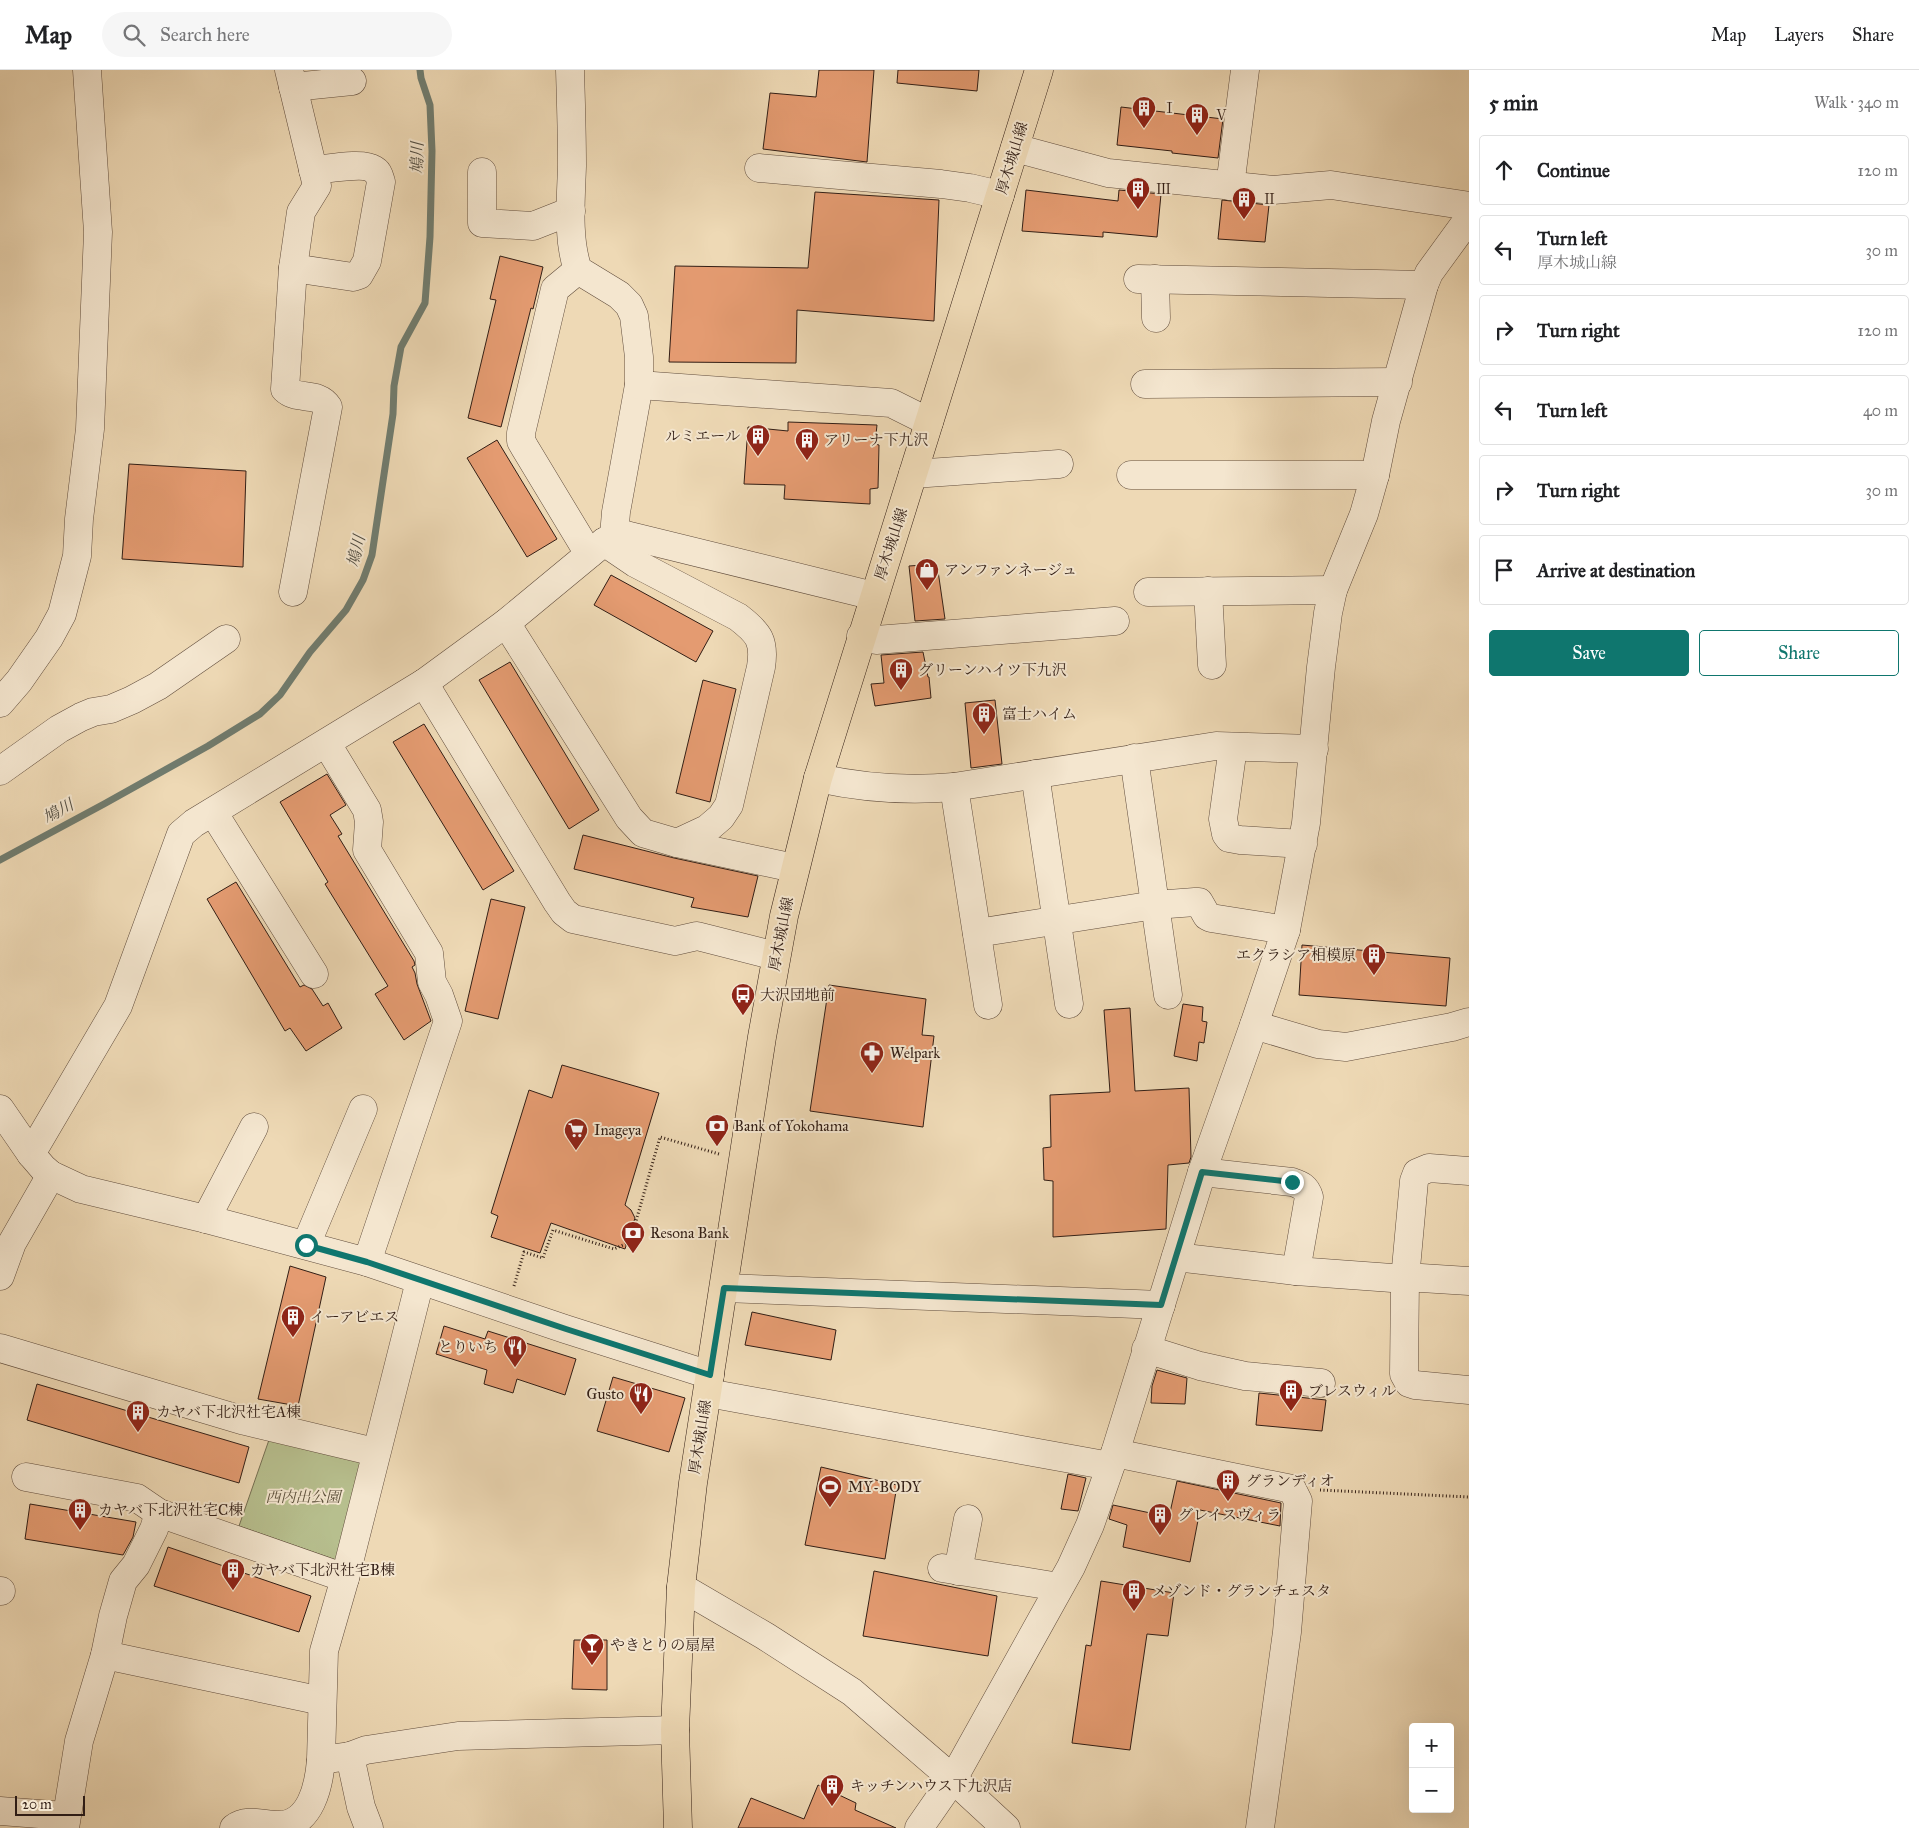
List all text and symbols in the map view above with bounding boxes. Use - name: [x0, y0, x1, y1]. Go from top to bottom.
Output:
- search box: [102, 12, 452, 57]
- text: Map: [25, 20, 72, 50]
- icon: search: [120, 21, 148, 49]
- text: Search here: [160, 23, 250, 46]
- text: Map: [1711, 24, 1746, 46]
- text: Layers: [1774, 24, 1824, 46]
- text: Share: [1852, 24, 1894, 46]
- text: 5 min: [1489, 90, 1538, 116]
- text: Walk · 340 m: [1814, 93, 1899, 112]
- building icon: Ⅰ: [1131, 95, 1157, 129]
- place label: Ⅰ: [1162, 99, 1177, 117]
- building icon: Ⅴ: [1184, 102, 1210, 136]
- place label: Ⅴ: [1214, 106, 1229, 124]
- street label: 厚木城山線: [992, 119, 1032, 197]
- water label: 鳩川: [407, 140, 427, 174]
- icon: ahead: [1490, 156, 1518, 184]
- text: Continue: [1537, 159, 1610, 182]
- text: 120 m: [1858, 161, 1898, 180]
- building icon: Ⅲ: [1125, 176, 1151, 210]
- place label: Ⅲ: [1156, 180, 1171, 198]
- building icon: Ⅱ: [1231, 186, 1257, 220]
- place label: Ⅱ: [1262, 190, 1277, 208]
- text: Turn left: [1537, 227, 1607, 250]
- icon: left: [1490, 236, 1518, 264]
- text: 30 m: [1865, 241, 1898, 260]
- text: 厚木城山線: [1537, 253, 1617, 272]
- icon: right: [1490, 316, 1518, 344]
- text: Turn right: [1537, 319, 1620, 342]
- text: 120 m: [1858, 321, 1898, 340]
- icon: left: [1490, 396, 1518, 424]
- text: Turn left: [1537, 399, 1607, 422]
- text: 40 m: [1863, 401, 1898, 420]
- building icon: ルミエール: [745, 423, 771, 457]
- place label: ルミエール: [665, 427, 740, 445]
- building icon: アリーナ下九沢: [794, 427, 820, 461]
- place label: アリーナ下九沢: [824, 431, 928, 449]
- icon: right: [1490, 476, 1518, 504]
- text: Turn right: [1537, 479, 1620, 502]
- text: 30 m: [1865, 481, 1898, 500]
- street label: 厚木城山線: [871, 506, 911, 582]
- water label: 鳩川: [343, 531, 369, 569]
- icon: arrive: [1490, 556, 1518, 584]
- shop icon: アンファンネージュ: [914, 557, 940, 591]
- text: Arrive at destination: [1537, 559, 1695, 582]
- place label: アンファンネージュ: [944, 561, 1077, 579]
- button: Save: [1489, 630, 1689, 676]
- button: Share: [1699, 630, 1899, 676]
- building icon: グリーンハイツ下九沢: [888, 657, 914, 691]
- place label: グリーンハイツ下九沢: [918, 661, 1067, 679]
- building icon: 富士ハイム: [971, 701, 997, 735]
- place label: 富士ハイム: [1002, 705, 1077, 723]
- water label: 鳩川: [39, 794, 78, 827]
- street label: 厚木城山線: [765, 895, 797, 973]
- building icon: エクラシア相模原: [1361, 942, 1387, 976]
- place label: エクラシア相模原: [1236, 946, 1356, 964]
- bus stop icon: 大沢団地前: [730, 982, 756, 1016]
- place label: 大沢団地前: [760, 986, 835, 1004]
- pharmacy icon: Welpark: [859, 1040, 885, 1074]
- place label: Welpark: [890, 1044, 940, 1062]
- bank icon: Bank of Yokohama: [704, 1113, 730, 1147]
- supermarket icon: Inageya: [563, 1117, 589, 1151]
- place label: Bank of Yokohama: [734, 1117, 849, 1135]
- place label: Inageya: [594, 1121, 642, 1139]
- route end: [1281, 1171, 1304, 1194]
- bank icon: Resona Bank: [620, 1220, 646, 1254]
- place label: Resona Bank: [650, 1224, 729, 1242]
- route start: [295, 1234, 318, 1257]
- building icon: イーアビエス: [280, 1304, 306, 1338]
- place label: イーアビエス: [310, 1308, 399, 1326]
- restaurant icon: とりいち: [502, 1334, 528, 1368]
- place label: とりいち: [438, 1338, 498, 1356]
- building icon: ブレスウィル: [1278, 1378, 1304, 1412]
- restaurant icon: Gusto: [628, 1381, 654, 1415]
- place label: ブレスウィル: [1308, 1382, 1396, 1400]
- place label: Gusto: [587, 1385, 624, 1403]
- building icon: カヤバ下北沢社宅A棟: [125, 1399, 151, 1433]
- street label: 厚木城山線: [685, 1399, 715, 1475]
- place label: カヤバ下北沢社宅A棟: [156, 1403, 301, 1421]
- building icon: グランディオ: [1215, 1468, 1241, 1502]
- place label: グランディオ: [1246, 1472, 1335, 1490]
- sports icon: MY-BODY: [817, 1474, 843, 1508]
- place label: MY-BODY: [848, 1478, 922, 1496]
- park label: 西内出公園: [265, 1488, 343, 1506]
- building icon: カヤバ下北沢社宅C棟: [67, 1497, 93, 1531]
- place label: カヤバ下北沢社宅C棟: [98, 1501, 243, 1519]
- building icon: グレイスヴィラ: [1147, 1502, 1173, 1536]
- place label: グレイスヴィラ: [1178, 1506, 1281, 1524]
- building icon: カヤバ下北沢社宅B棟: [220, 1557, 246, 1591]
- place label: カヤバ下北沢社宅B棟: [250, 1561, 395, 1579]
- building icon: メゾンド・グランチェスタ: [1121, 1578, 1147, 1612]
- place label: メゾンド・グランチェスタ: [1152, 1582, 1331, 1600]
- bar icon: やきとりの扇屋: [579, 1632, 605, 1666]
- place label: やきとりの扇屋: [610, 1636, 715, 1654]
- map controls: [1409, 1723, 1454, 1813]
- button: +: [1409, 1723, 1454, 1768]
- button: −: [1409, 1768, 1454, 1813]
- building icon: キッチンハウス下九沢店: [819, 1773, 845, 1807]
- place label: キッチンハウス下九沢店: [850, 1777, 1012, 1795]
- scale bar: [15, 1793, 85, 1816]
- text: 20 m: [22, 1796, 52, 1813]

